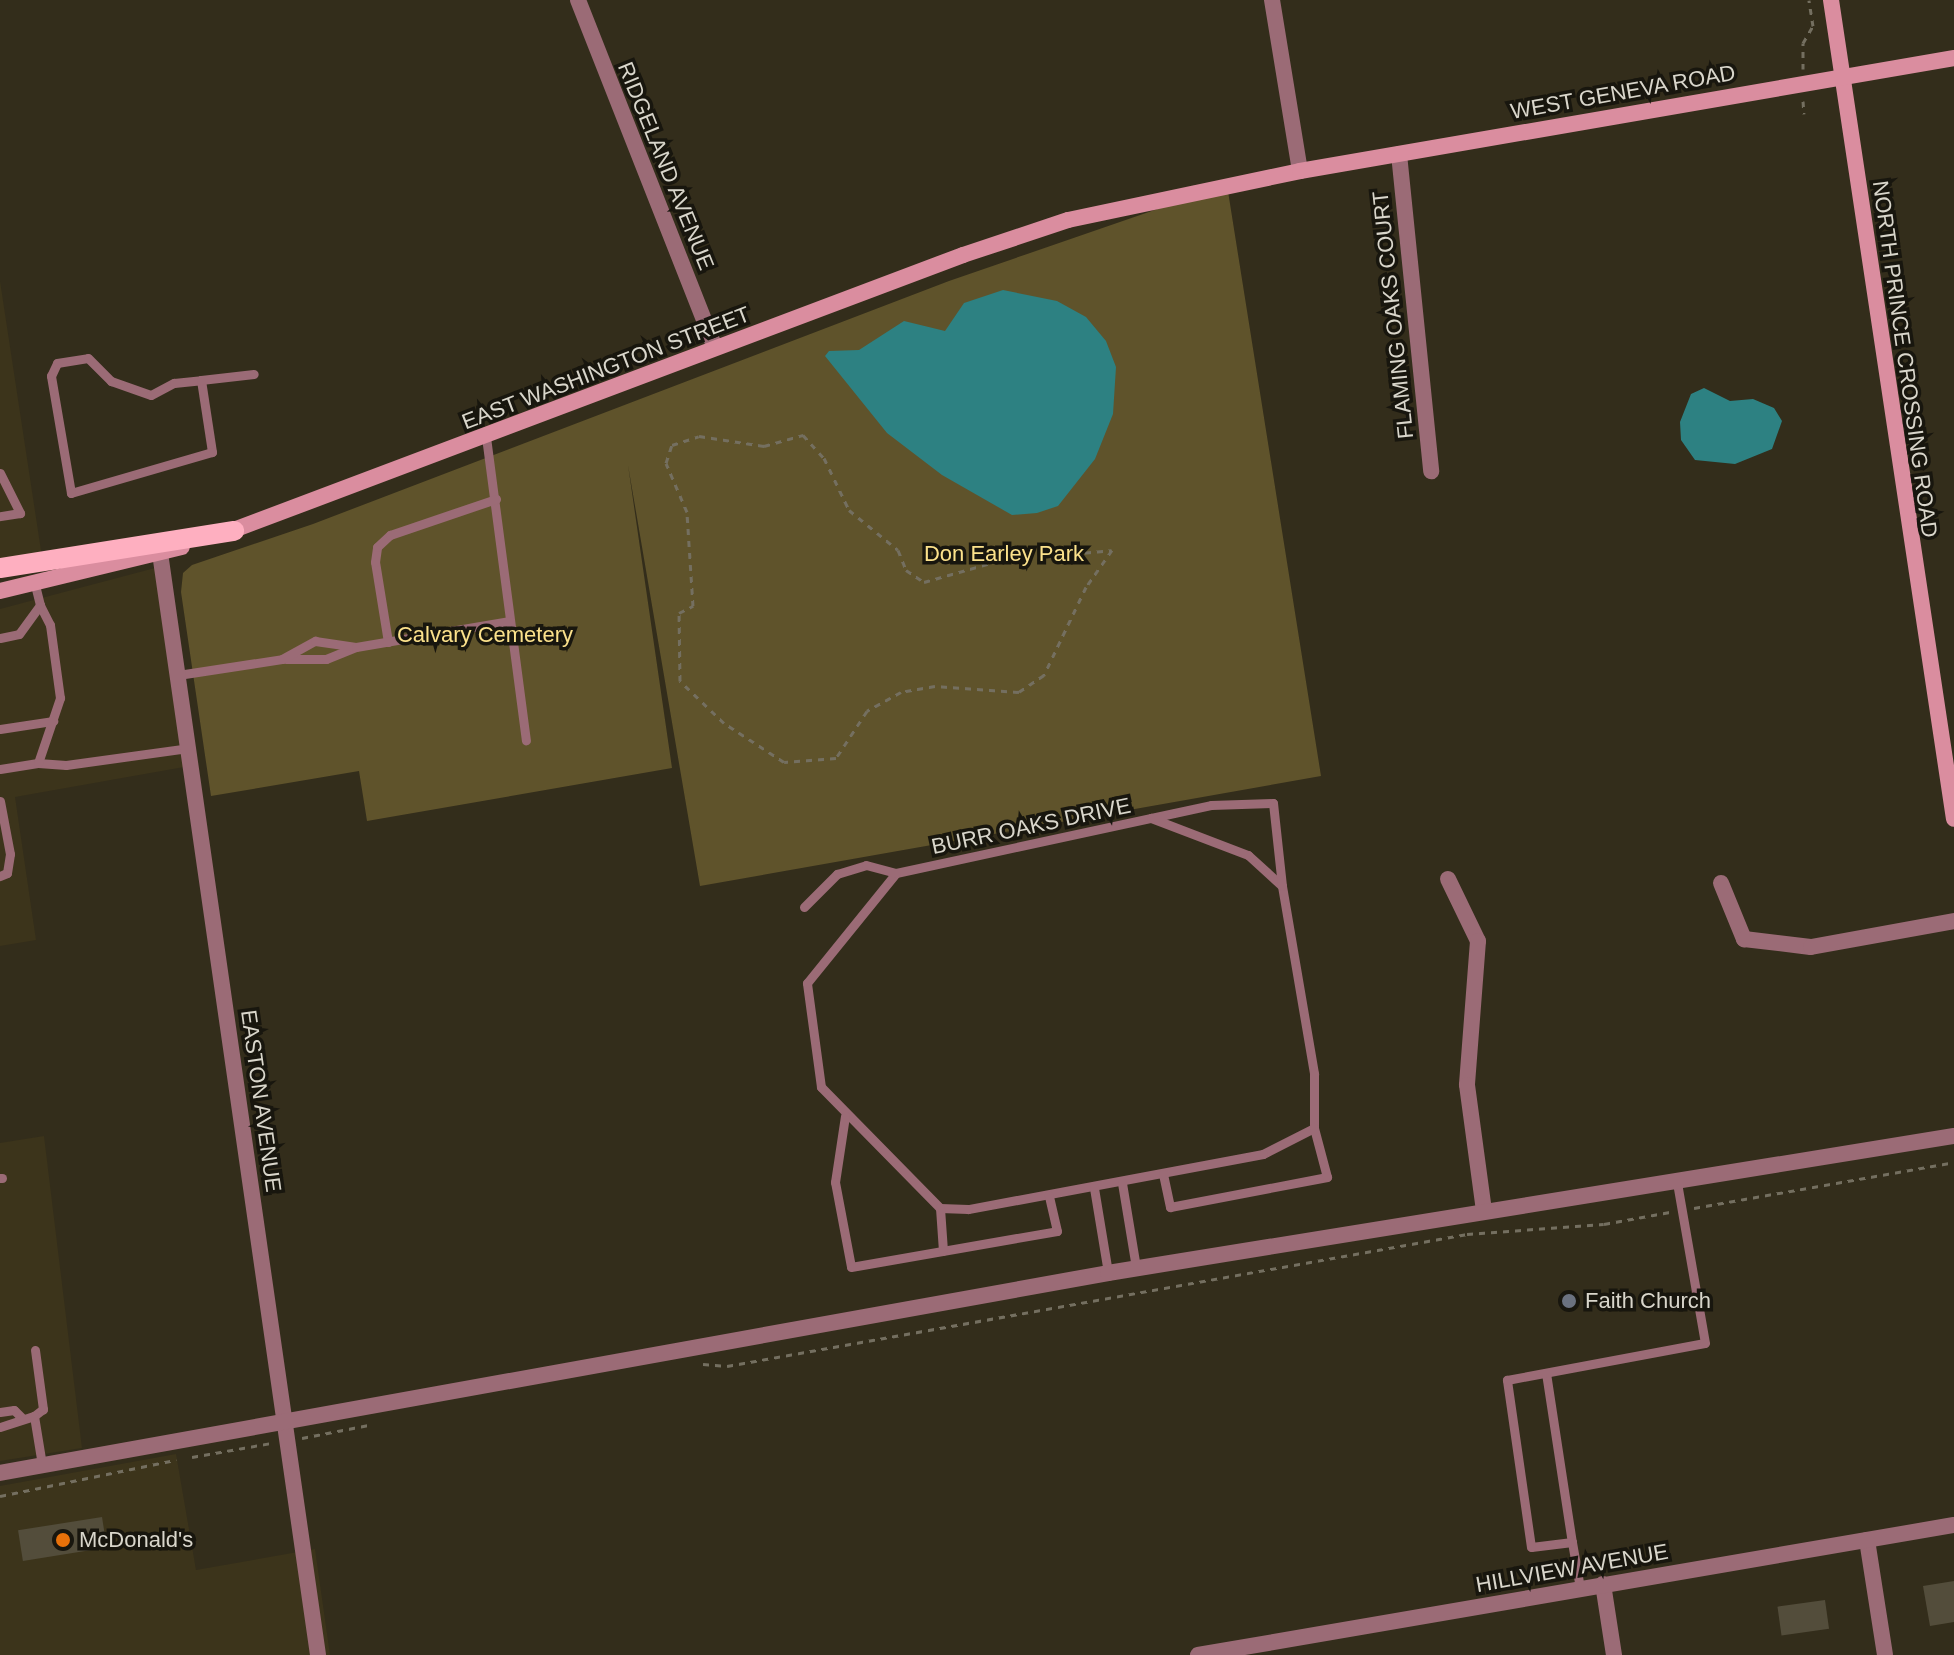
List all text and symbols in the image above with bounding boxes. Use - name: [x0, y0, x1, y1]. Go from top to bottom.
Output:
- street label: RIDGELAND AVENUE: [612, 58, 720, 274]
- street label: WEST GENEVA ROAD: [1508, 59, 1738, 125]
- street label: NORTH PRINCE CROSSING ROAD: [1867, 179, 1943, 539]
- street label: FLAMING OAKS COURT: [1367, 190, 1419, 440]
- street label: EAST WASHINGTON STREET: [458, 301, 754, 435]
- park label: Don Earley Park: [924, 541, 1084, 567]
- park label: Calvary Cemetery: [397, 622, 573, 648]
- street label: BURR OAKS DRIVE: [929, 792, 1133, 860]
- street label: EASTON AVENUE: [235, 1008, 287, 1194]
- place label: Faith Church: [1585, 1288, 1711, 1314]
- marker: Faith Church: [1560, 1292, 1578, 1310]
- place label: McDonald's: [79, 1527, 193, 1553]
- marker: McDonald's: [54, 1531, 72, 1549]
- street label: HILLVIEW AVENUE: [1473, 1538, 1671, 1598]

